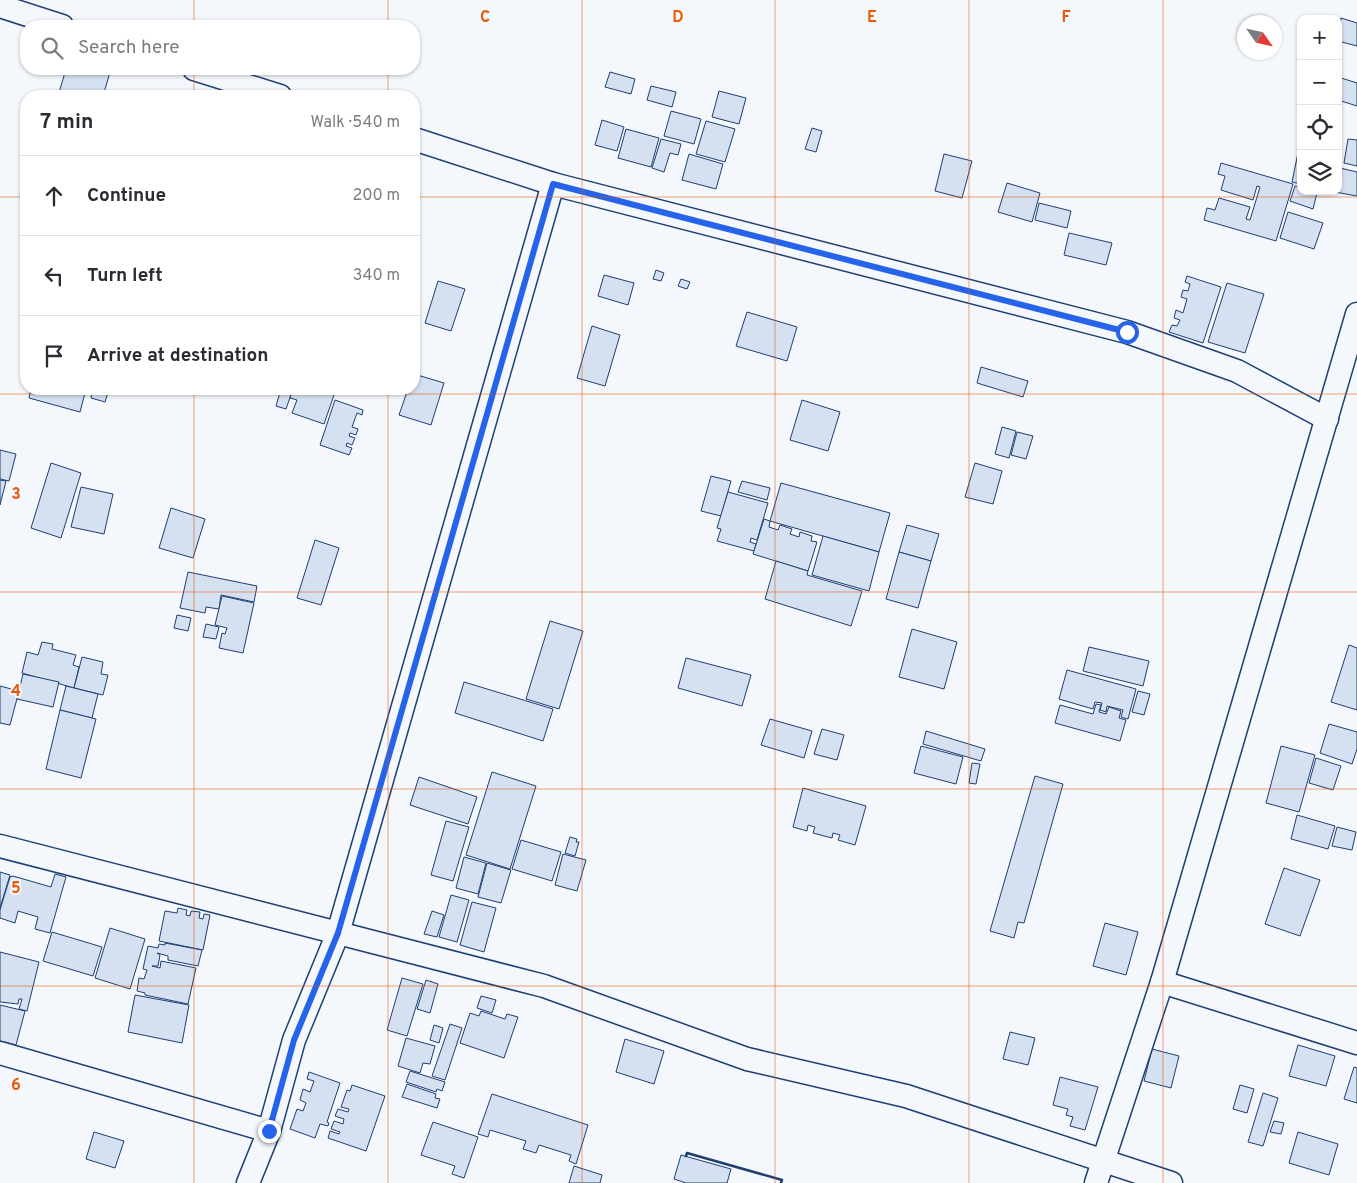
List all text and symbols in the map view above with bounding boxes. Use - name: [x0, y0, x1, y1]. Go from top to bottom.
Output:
- text: C: [480, 8, 490, 28]
- text: D: [672, 8, 684, 28]
- text: E: [867, 8, 877, 28]
- text: F: [1061, 8, 1071, 28]
- north arrow: [1237, 15, 1282, 60]
- map controls: [1297, 15, 1342, 195]
- button: +: [1297, 15, 1342, 60]
- search box: [20, 20, 420, 75]
- icon: search: [38, 34, 66, 62]
- text: Search here: [78, 36, 180, 60]
- button: −: [1297, 60, 1342, 105]
- button: locate: [1297, 105, 1342, 150]
- text: 7 min: [40, 109, 93, 136]
- text: Walk · 540 m: [311, 113, 400, 133]
- button: layers: [1297, 150, 1342, 195]
- icon: ahead: [40, 182, 68, 210]
- text: Continue: [87, 184, 166, 208]
- text: 200 m: [352, 186, 400, 206]
- icon: left: [40, 262, 68, 290]
- text: Turn left: [87, 264, 163, 288]
- text: 340 m: [353, 266, 400, 286]
- route start: [1116, 321, 1139, 344]
- icon: arrive: [40, 342, 68, 370]
- text: Arrive at destination: [87, 344, 268, 368]
- text: 3: [11, 485, 21, 505]
- text: 4: [11, 682, 21, 702]
- text: 5: [11, 879, 21, 899]
- text: 6: [11, 1076, 21, 1096]
- route end: [258, 1120, 281, 1143]

